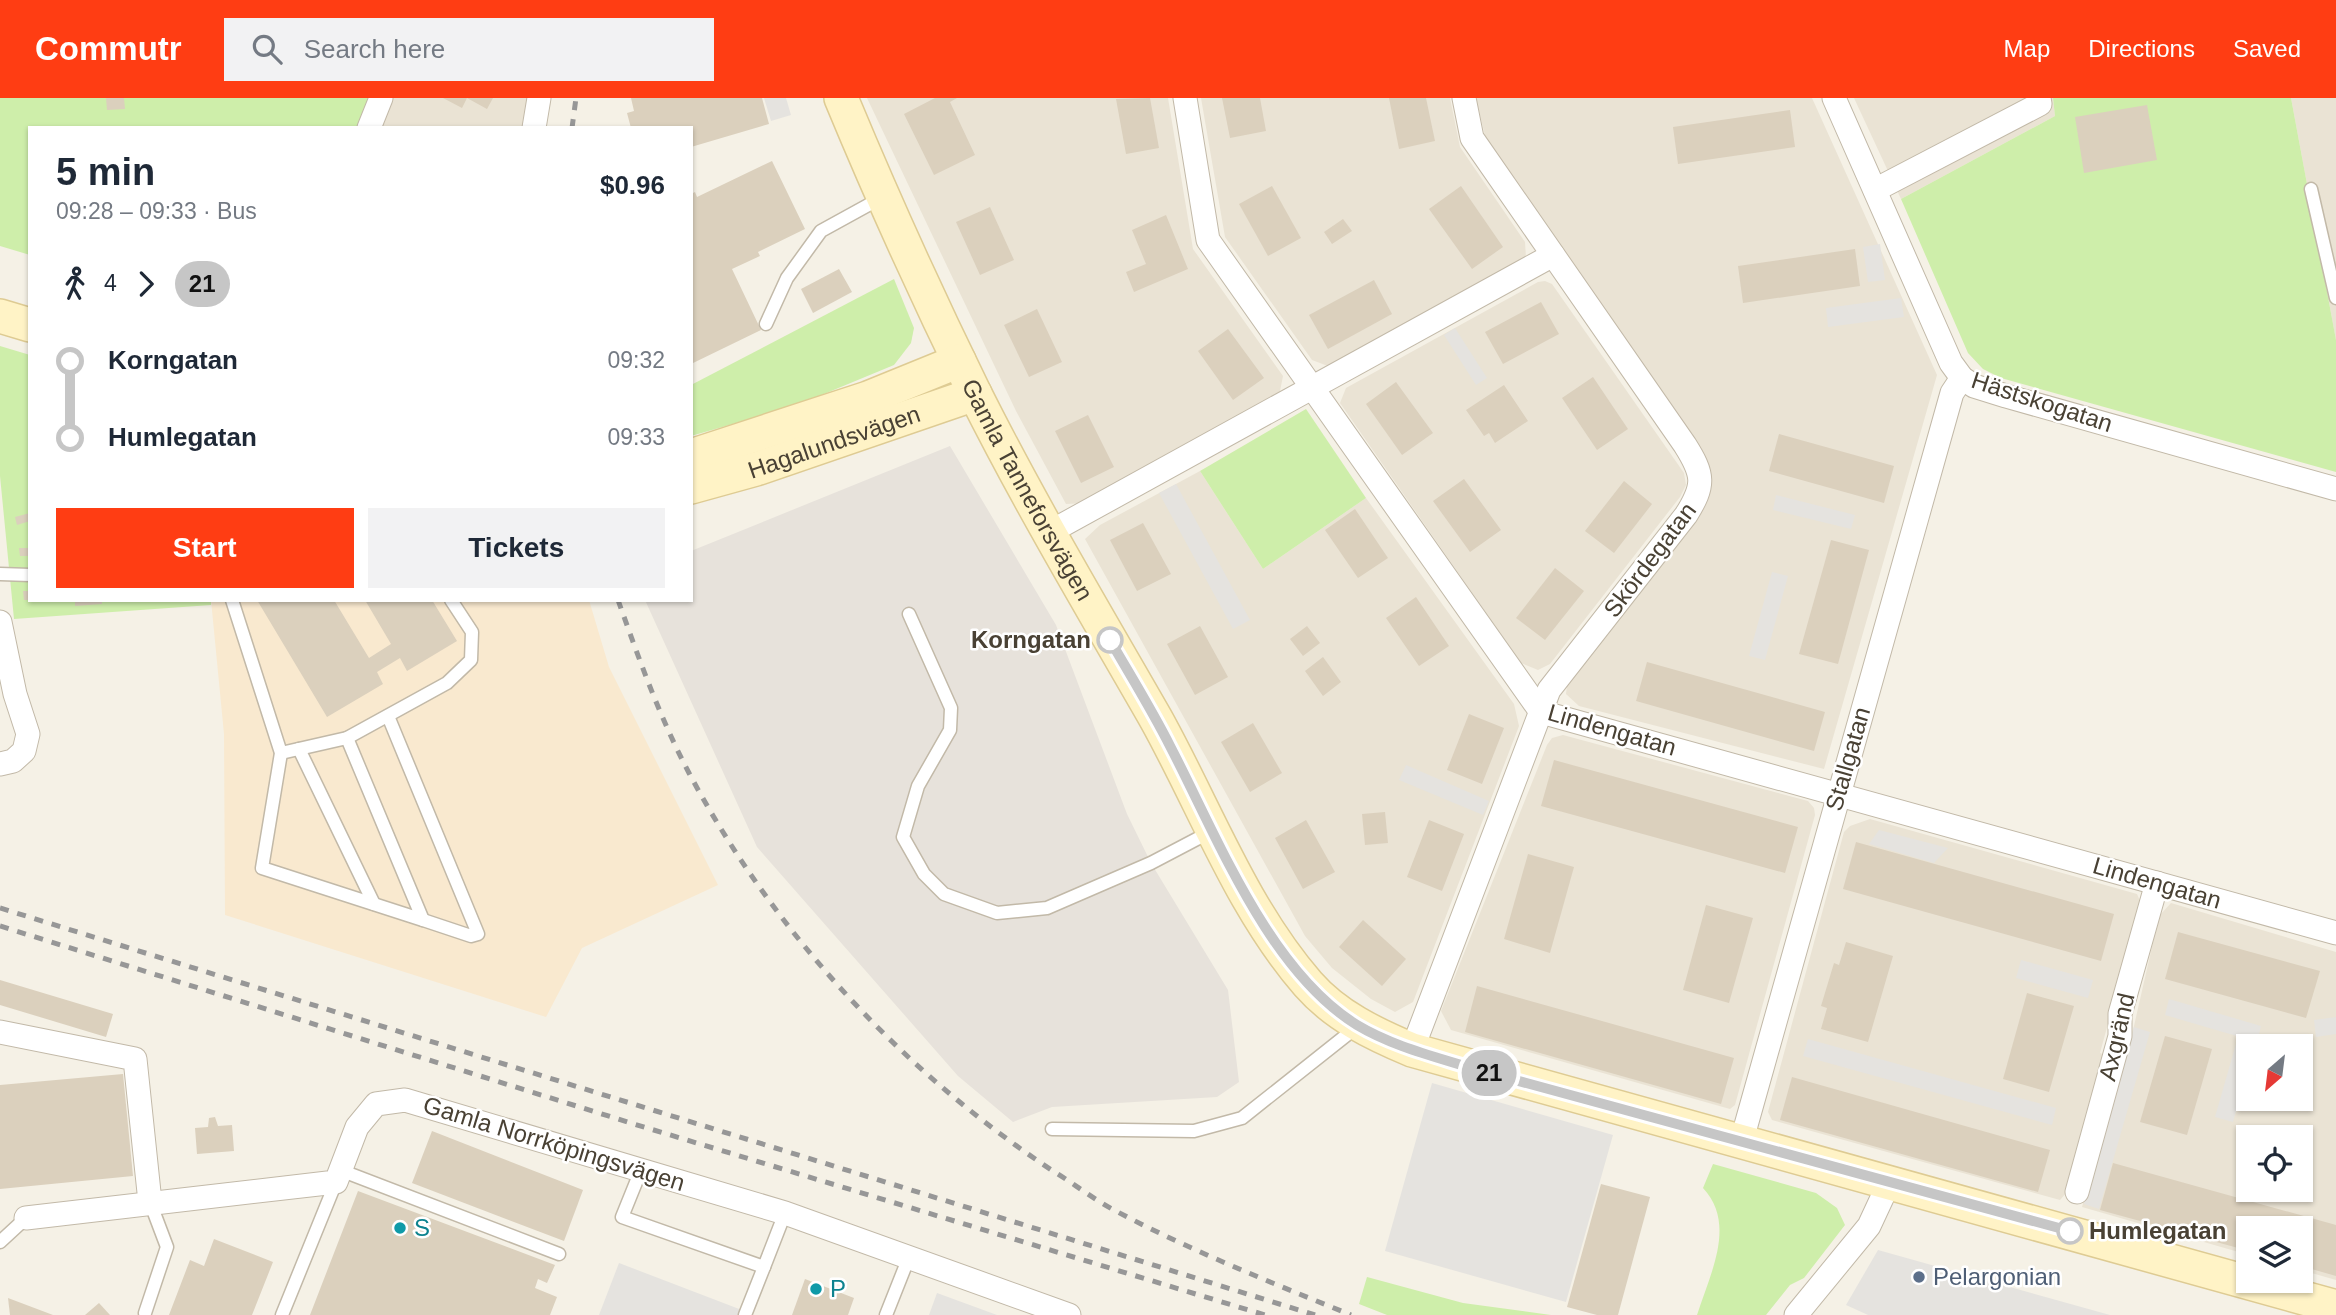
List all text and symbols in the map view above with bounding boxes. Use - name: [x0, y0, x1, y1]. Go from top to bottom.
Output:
- search box: [224, 18, 714, 81]
- text: Commutr: [35, 30, 182, 67]
- icon: search: [248, 30, 286, 68]
- text: Search here: [304, 34, 445, 64]
- text: Map: [2004, 35, 2050, 62]
- text: Directions: [2088, 35, 2195, 62]
- text: Saved: [2233, 35, 2301, 62]
- text: 5 min: [56, 151, 155, 193]
- text: $0.96: [600, 170, 665, 200]
- text: 09:28 – 09:33 · Bus: [56, 198, 257, 224]
- icon: walk: [56, 265, 94, 303]
- icon: forward: [127, 265, 165, 303]
- text: 4: [104, 270, 117, 296]
- text: 21: [189, 270, 216, 297]
- text: Korngatan: [108, 345, 238, 375]
- text: 09:32: [607, 347, 665, 373]
- street label: Hästskogatan: [1968, 366, 2116, 437]
- street label: Gamla Tanneforsvägen: [957, 374, 1099, 605]
- street label: Hagalundsvägen: [744, 400, 924, 484]
- text: Humlegatan: [108, 422, 257, 452]
- text: 09:33: [607, 424, 665, 450]
- street label: Skördegatan: [1598, 497, 1701, 622]
- button: Start: [56, 508, 354, 588]
- button: Tickets: [368, 508, 665, 588]
- place label: Korngatan: [971, 626, 1091, 653]
- marker: Korngatan: [1097, 627, 1123, 653]
- street label: Lindengatan: [1545, 698, 1679, 761]
- street label: Stallgatan: [1820, 704, 1875, 814]
- street label: Lindengatan: [2090, 851, 2224, 914]
- street label: Axgränd: [2093, 990, 2140, 1083]
- north arrow: [2236, 1034, 2314, 1111]
- map controls: [2236, 1034, 2313, 1293]
- line badge: 21: [1458, 1050, 1520, 1096]
- text: 21: [1476, 1059, 1502, 1086]
- street label: Gamla Norrköpingsvägen: [420, 1091, 688, 1196]
- button: locate: [2236, 1125, 2313, 1202]
- place label: S: [414, 1214, 430, 1241]
- button: layers: [2236, 1216, 2313, 1293]
- place label: Humlegatan: [2089, 1217, 2226, 1244]
- marker: Humlegatan: [2057, 1218, 2083, 1244]
- marker: S: [392, 1220, 408, 1236]
- place label: Pelargonian: [1933, 1263, 2061, 1290]
- marker: Pelargonian: [1911, 1269, 1927, 1285]
- place label: P: [830, 1275, 846, 1302]
- marker: P: [808, 1281, 824, 1297]

